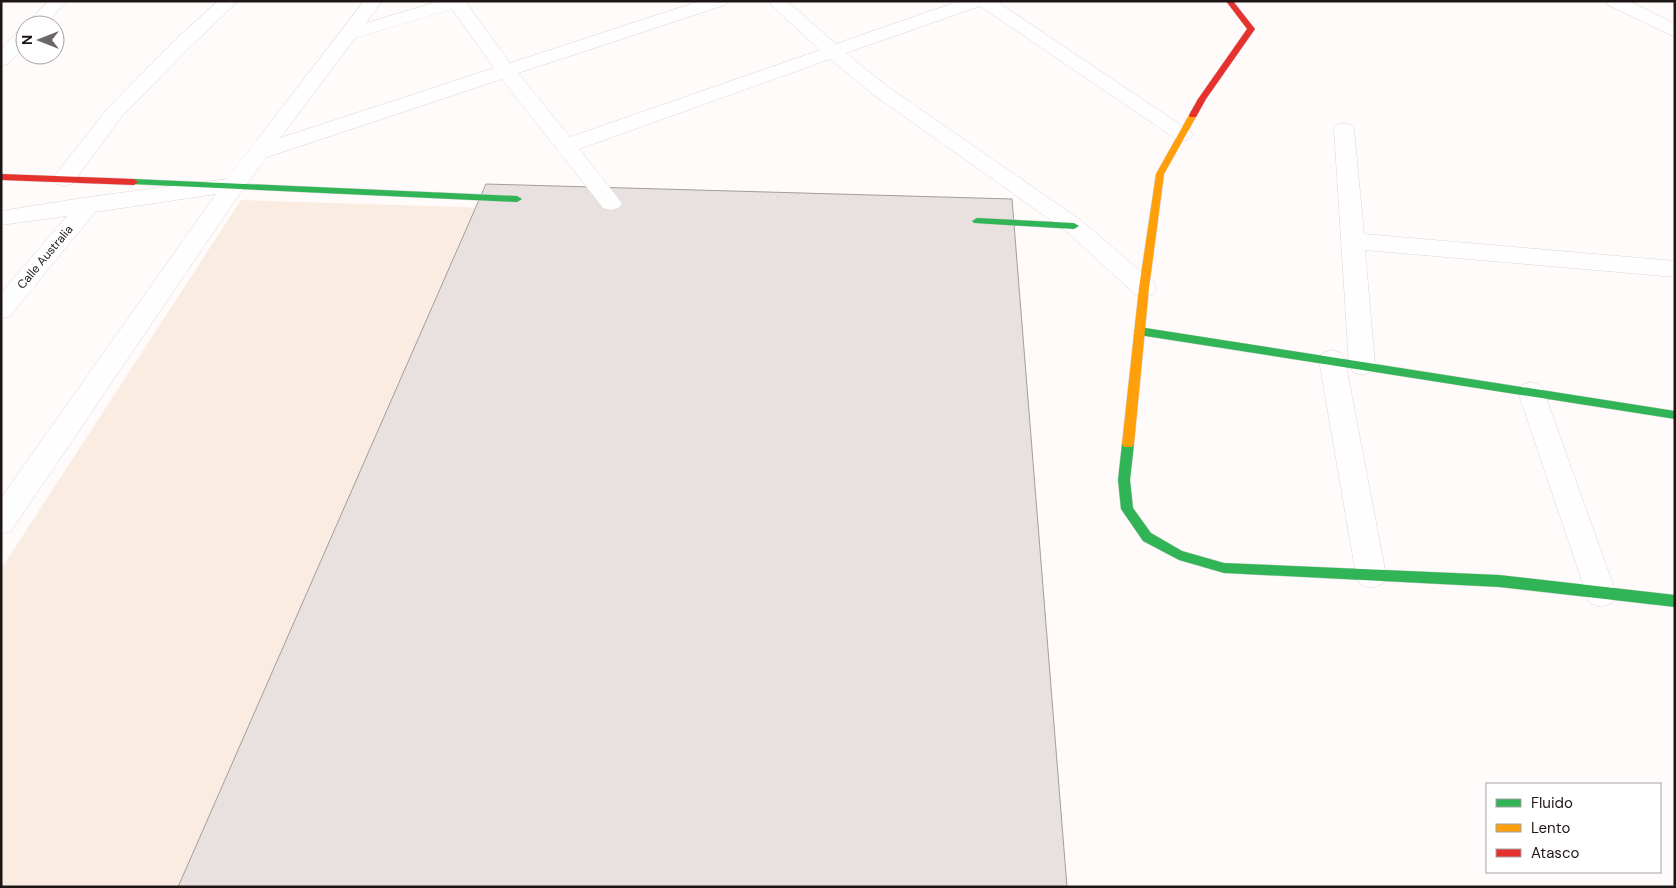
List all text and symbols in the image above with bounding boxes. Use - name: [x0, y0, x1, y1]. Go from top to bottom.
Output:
- north arrow: [15, 15, 65, 65]
- text: N: [18, 35, 36, 45]
- street label: Calle Australia: [14, 222, 76, 292]
- legend: [1486, 783, 1661, 873]
- text: Fluido: [1531, 793, 1573, 813]
- text: Lento: [1531, 818, 1570, 838]
- text: Atasco: [1531, 843, 1579, 863]

